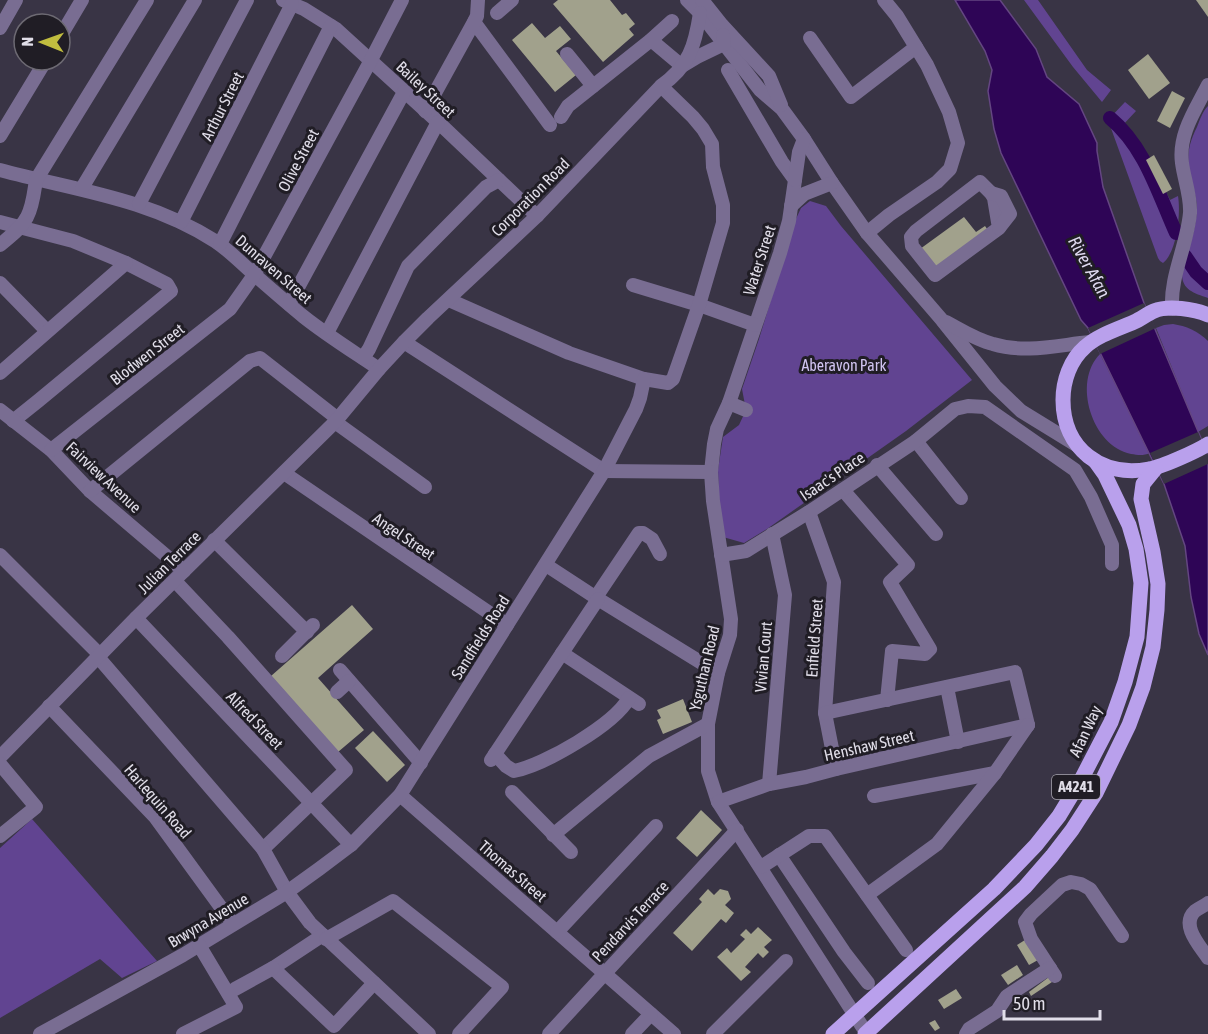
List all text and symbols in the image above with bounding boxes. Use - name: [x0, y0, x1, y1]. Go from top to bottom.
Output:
- north arrow: [12, 12, 72, 72]
- text: N: [18, 37, 36, 47]
- street label: Bailey Street: [392, 57, 459, 122]
- street label: Arthur Street: [197, 68, 247, 143]
- street label: Olive Street: [274, 125, 322, 194]
- street label: Corporation Road: [487, 154, 573, 240]
- street label: Water Street: [739, 222, 779, 297]
- street label: Dunraven Street: [232, 231, 316, 307]
- water label: River Afan: [1064, 232, 1115, 301]
- street label: Blodwen Street: [107, 319, 188, 388]
- park label: Aberavon Park: [801, 356, 887, 374]
- street label: Fairview Avenue: [63, 438, 145, 516]
- street label: Isaac's Place: [796, 448, 868, 504]
- street label: Angel Street: [369, 509, 439, 564]
- street label: Julian Terrace: [134, 527, 204, 597]
- street label: Sandfields Road: [447, 592, 513, 682]
- street label: Enfield Street: [802, 598, 826, 678]
- street label: Vivian Court: [751, 621, 775, 693]
- street label: Ysguthan Road: [685, 624, 724, 713]
- street label: Alfred Street: [223, 687, 287, 753]
- street label: Afan Way: [1065, 702, 1106, 760]
- street label: Henshaw Street: [822, 726, 916, 764]
- street label: Harlequin Road: [120, 760, 195, 842]
- road number: A4241: [1052, 775, 1100, 799]
- street label: Thomas Street: [475, 837, 551, 906]
- street label: Pendarvis Terrace: [588, 877, 672, 965]
- street label: Brwyna Avenue: [165, 889, 252, 952]
- scale bar: [1004, 983, 1100, 1021]
- text: 50 m: [1013, 993, 1045, 1014]

